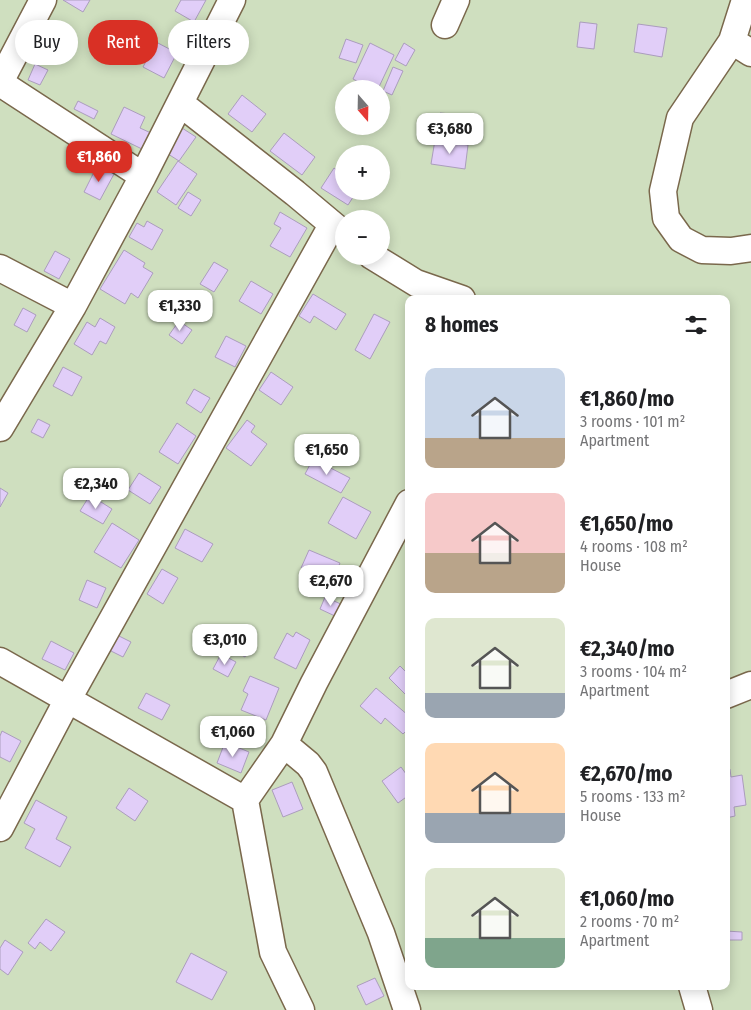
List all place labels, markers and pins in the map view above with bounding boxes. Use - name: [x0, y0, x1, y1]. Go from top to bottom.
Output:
- pin: €3,680: [409, 112, 491, 155]
- pin: €1,860: [58, 140, 140, 183]
- pin: €1,330: [139, 290, 221, 332]
- pin: €1,650: [286, 434, 368, 476]
- pin: €2,340: [55, 468, 137, 510]
- pin: €2,670: [290, 564, 372, 607]
- pin: €3,010: [184, 624, 266, 666]
- pin: €1,060: [192, 716, 274, 758]

